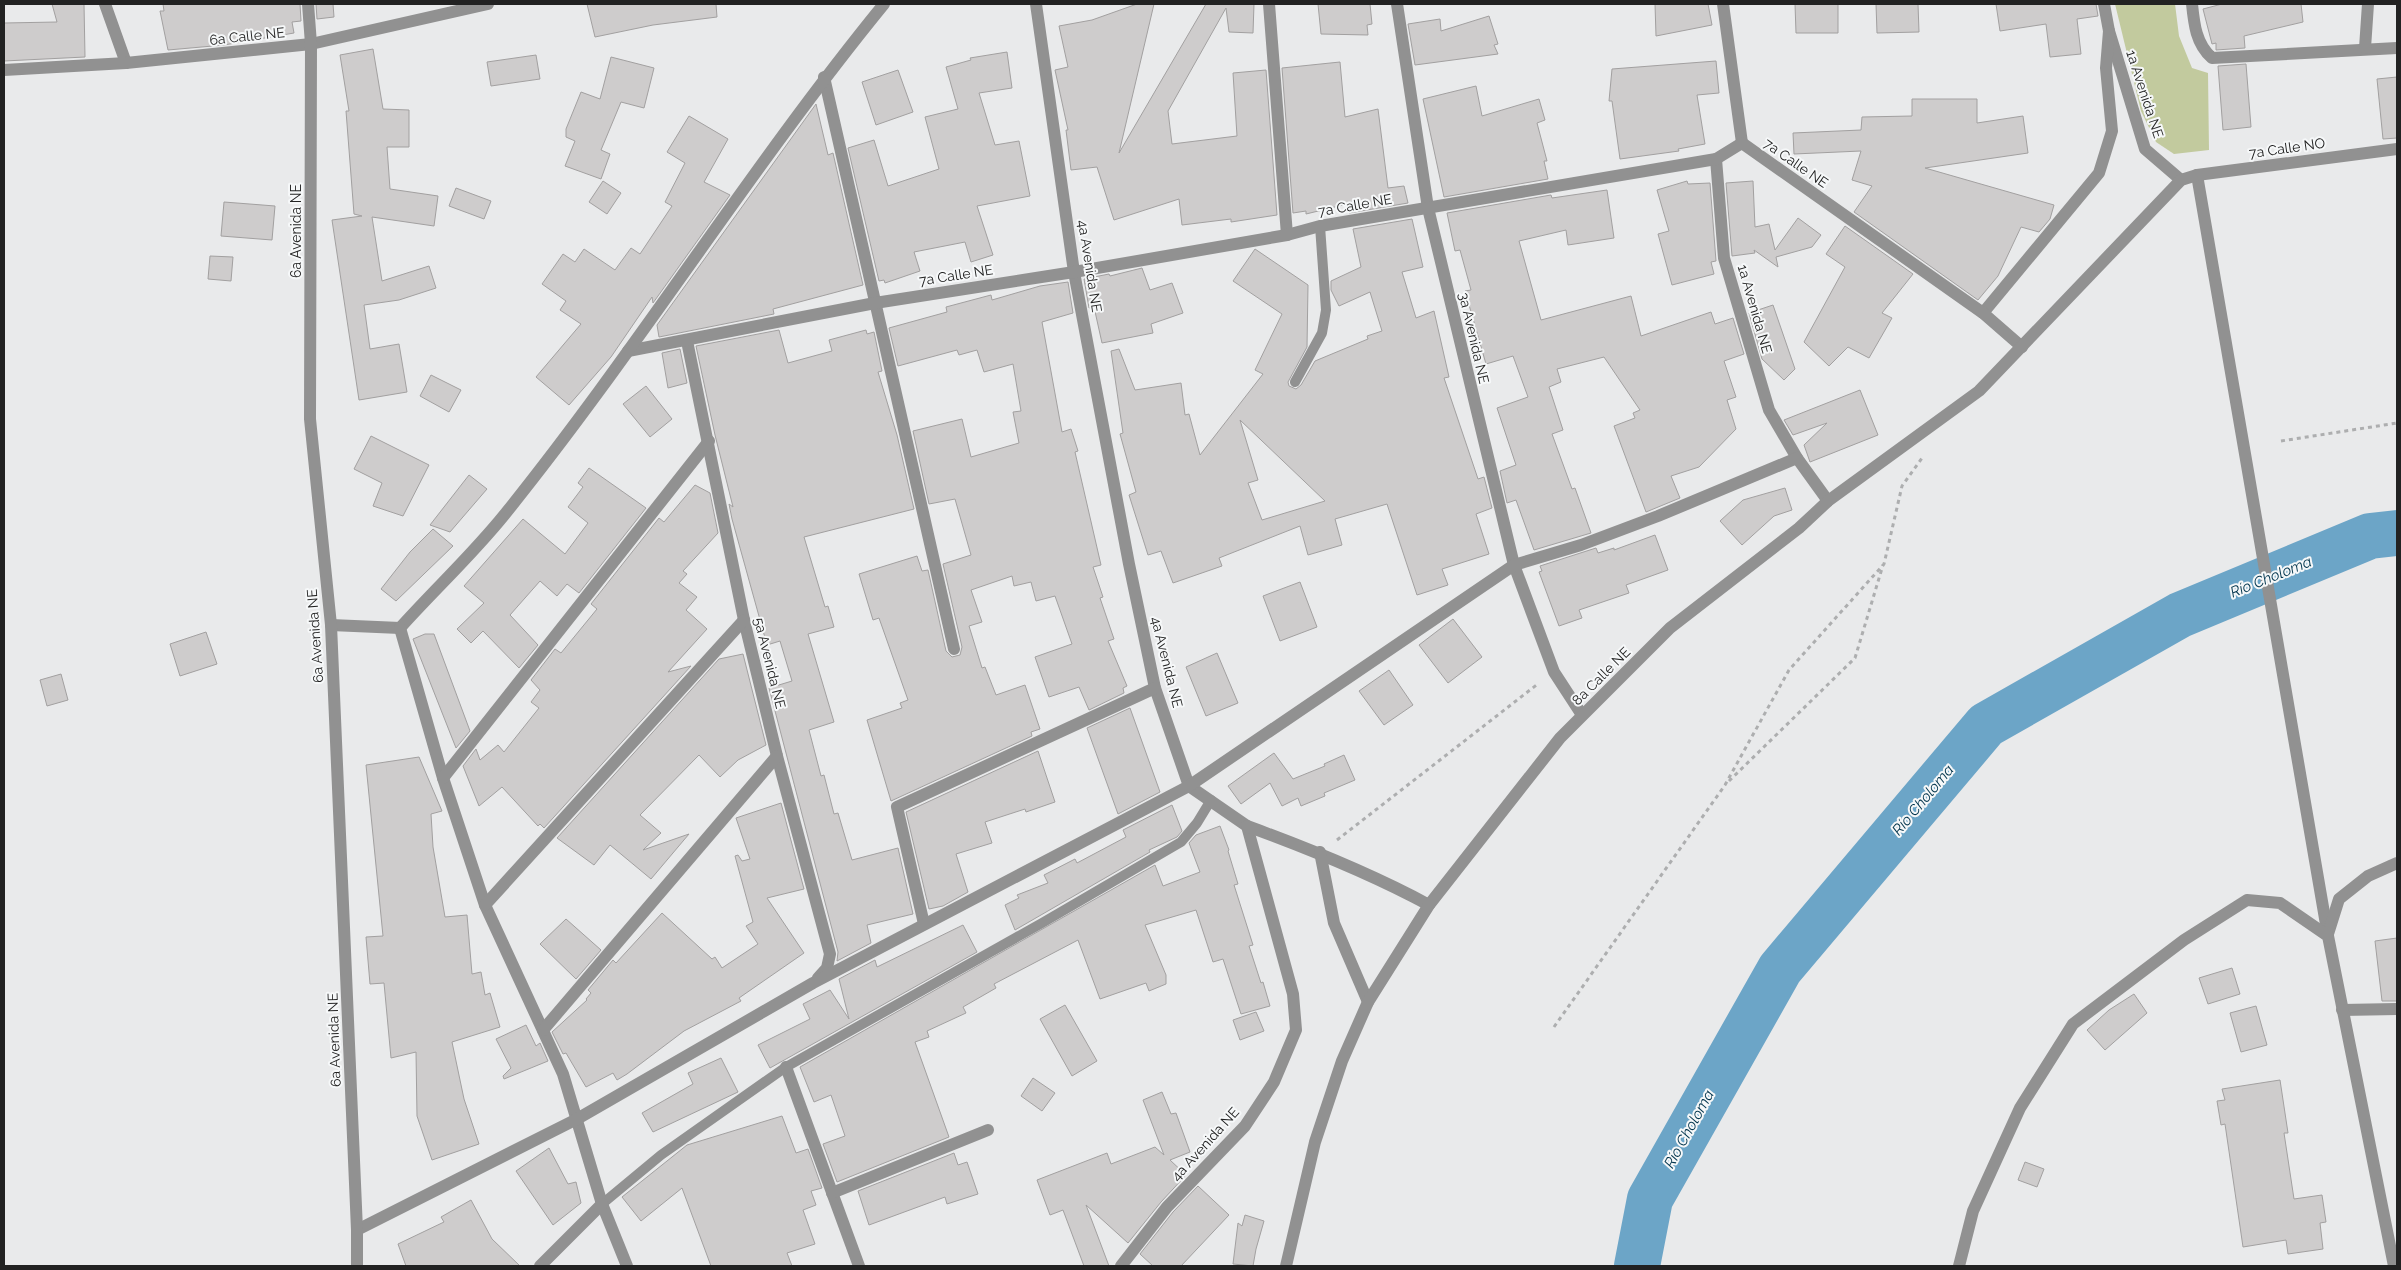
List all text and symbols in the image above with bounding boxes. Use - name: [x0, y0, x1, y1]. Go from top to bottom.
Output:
- street label: 6a Calle NE: [209, 24, 285, 48]
- street label: 1a Avenida NE: [2123, 48, 2167, 140]
- street label: 7a Calle NE: [1761, 135, 1831, 191]
- street label: 7a Calle NO: [2248, 135, 2326, 161]
- street label: 6a Avenida NE: [288, 184, 304, 278]
- street label: 7a Calle NE: [1317, 191, 1393, 219]
- street label: 4a Avenida NE: [1075, 219, 1105, 313]
- street label: 7a Calle NE: [918, 261, 994, 289]
- street label: 1a Avenida NE: [1735, 263, 1775, 355]
- street label: 3a Avenida NE: [1456, 291, 1492, 385]
- water label: Río Choloma: [2228, 552, 2314, 602]
- street label: 6a Avenida NE: [304, 589, 326, 683]
- street label: 4a Avenida NE: [1148, 615, 1186, 709]
- street label: 5a Avenida NE: [751, 616, 789, 710]
- street label: 8a Calle NE: [1569, 644, 1633, 708]
- water label: Río Choloma: [1888, 761, 1958, 839]
- street label: 6a Avenida NE: [324, 993, 344, 1087]
- water label: Río Choloma: [1660, 1087, 1718, 1171]
- street label: 4a Avenida NE: [1168, 1104, 1242, 1184]

